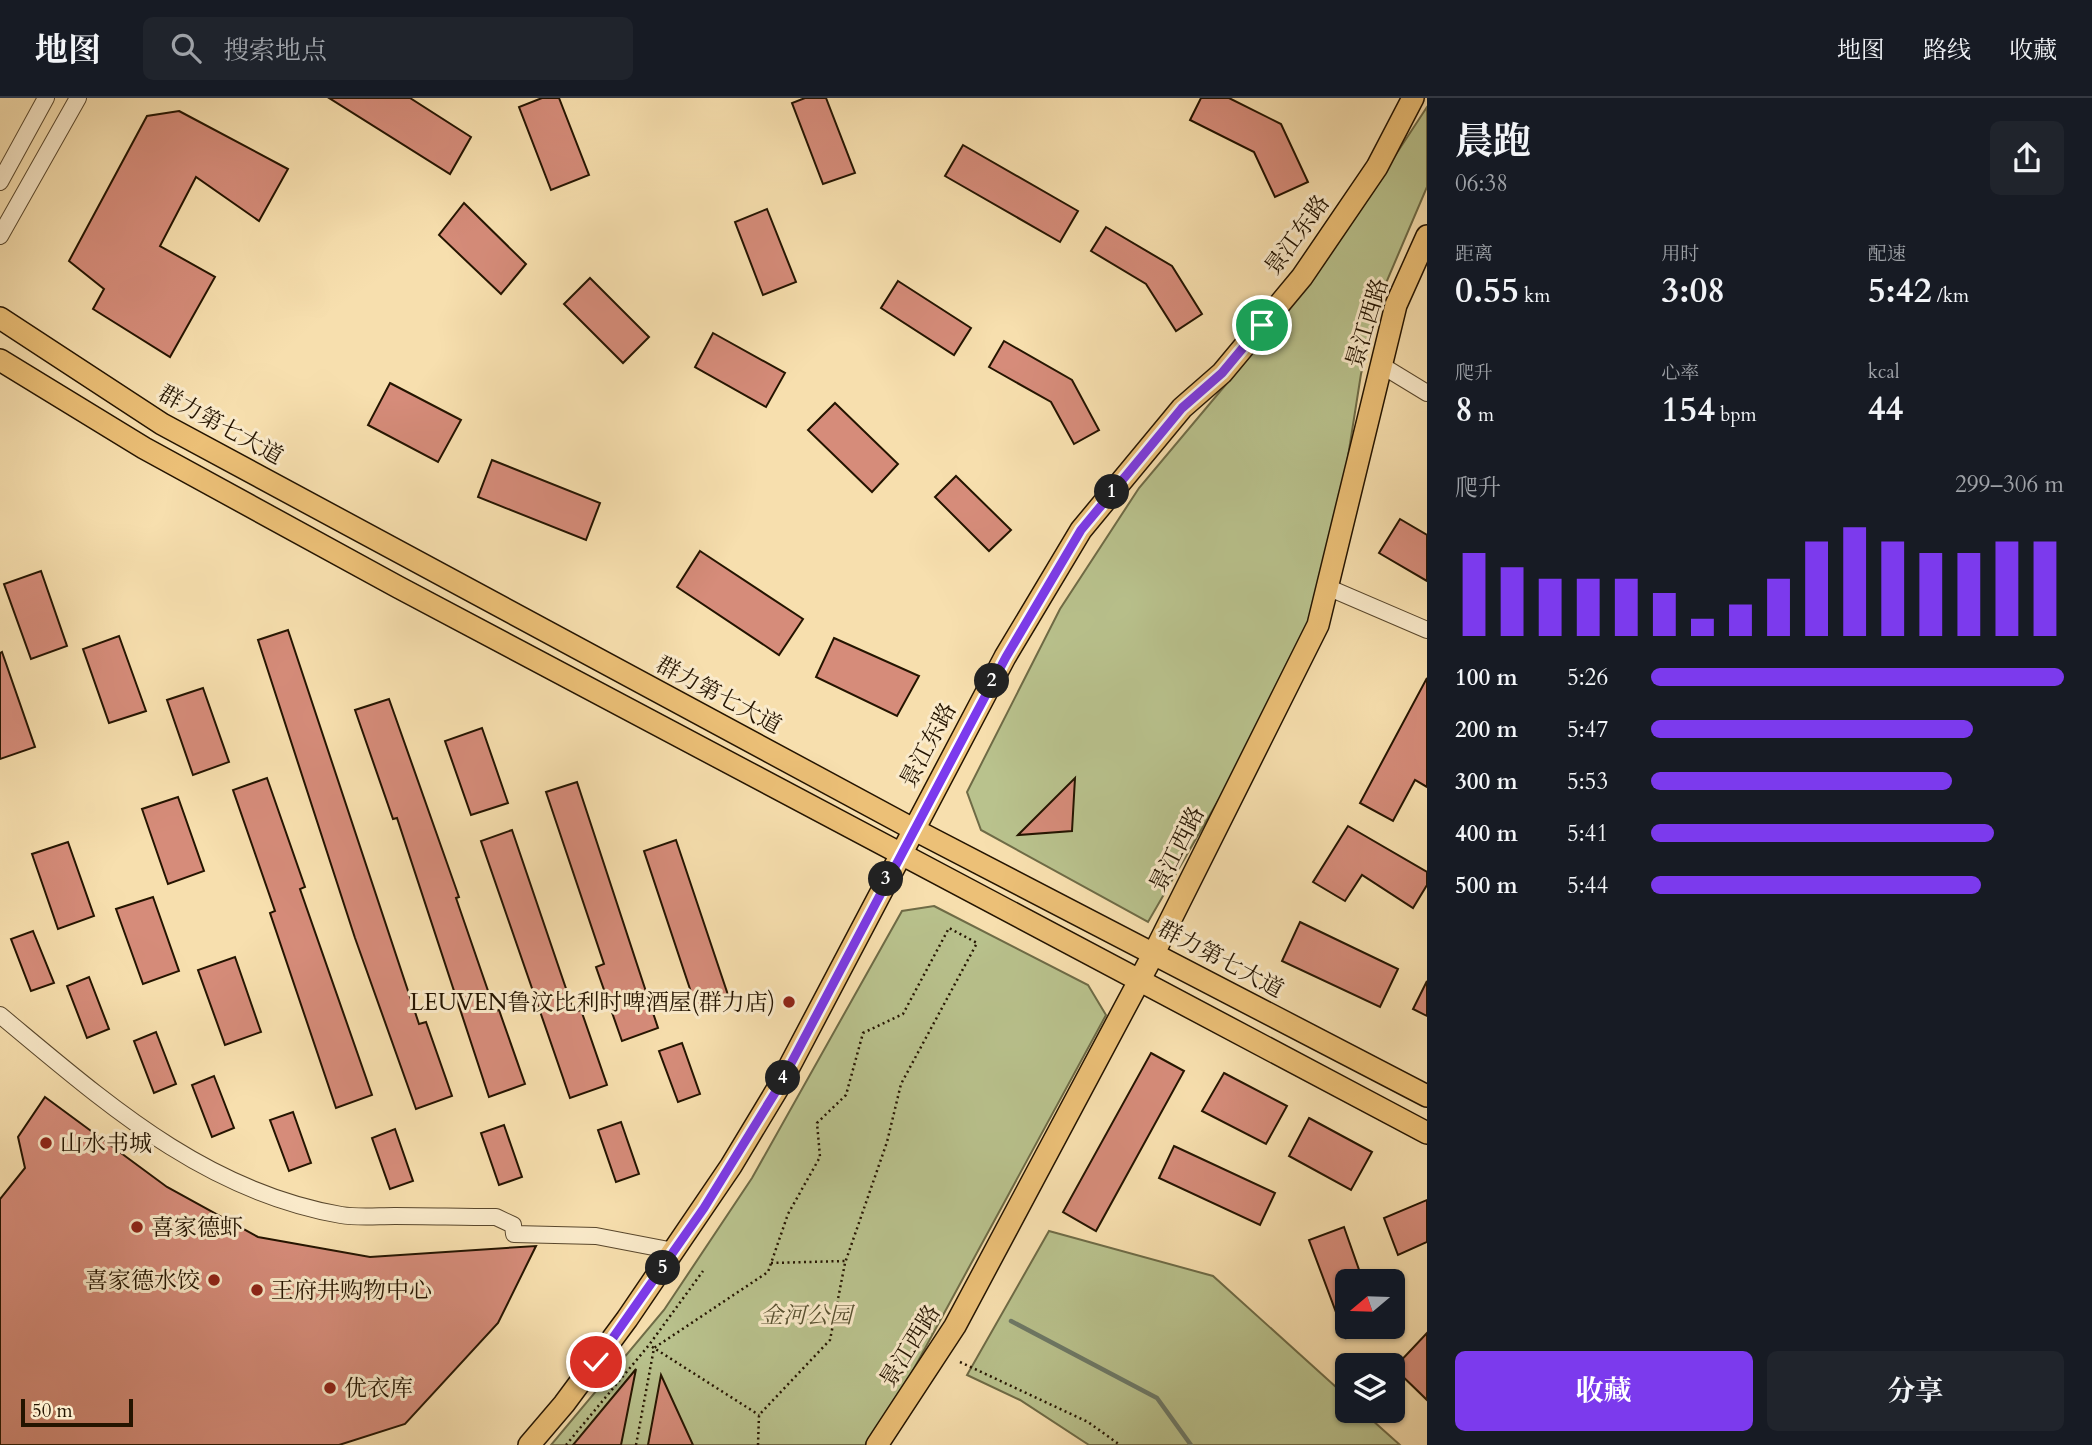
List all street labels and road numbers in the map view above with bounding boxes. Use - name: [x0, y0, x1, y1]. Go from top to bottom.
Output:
- street label: 景江东路: [1257, 189, 1337, 281]
- street label: 景江西路: [1339, 274, 1395, 372]
- street label: 群力第七大道: [153, 378, 289, 472]
- street label: 群力第七大道: [651, 649, 787, 741]
- street label: 景江东路: [893, 697, 963, 793]
- street label: 景江西路: [1142, 801, 1212, 897]
- street label: 群力第七大道: [1153, 913, 1289, 1005]
- street label: 景江西路: [872, 1299, 948, 1393]

